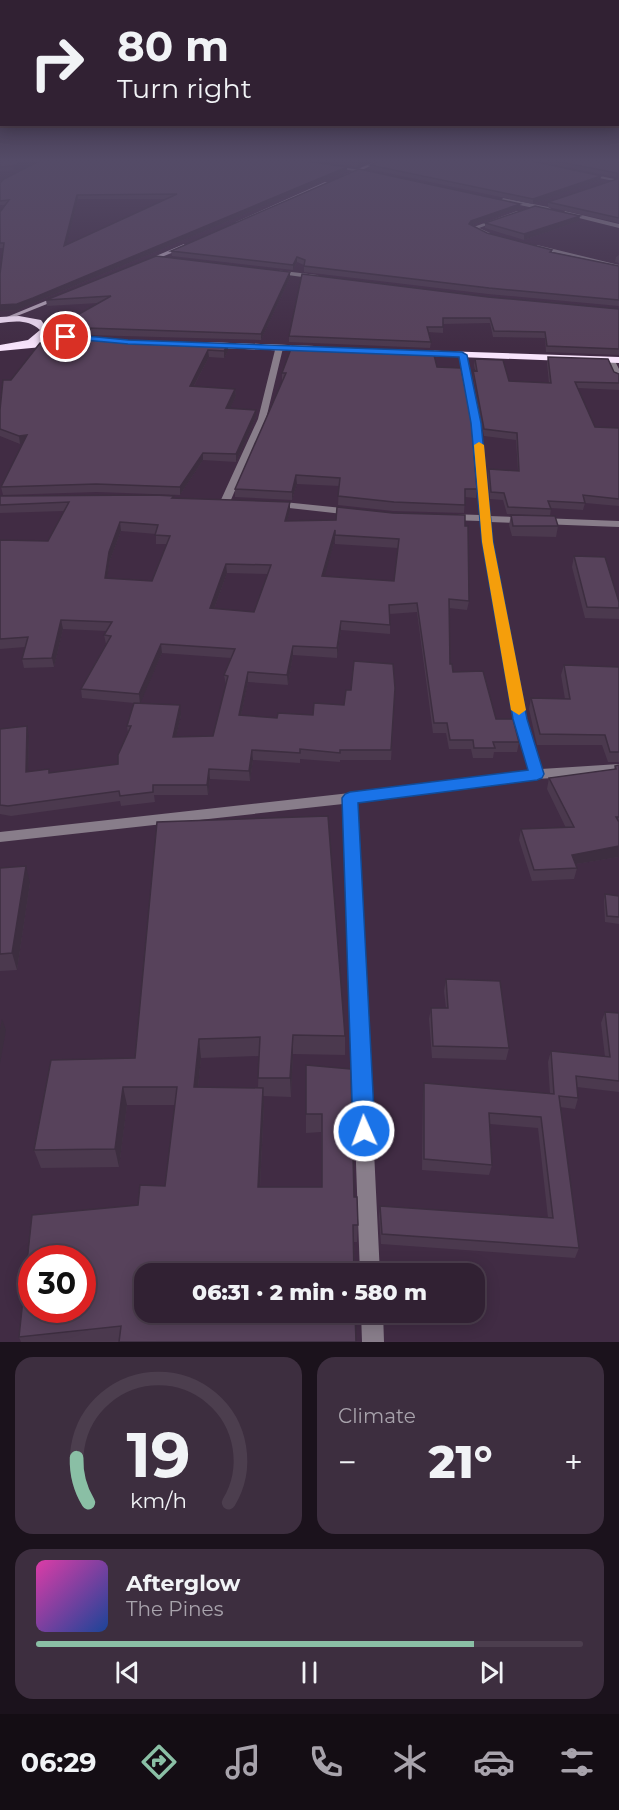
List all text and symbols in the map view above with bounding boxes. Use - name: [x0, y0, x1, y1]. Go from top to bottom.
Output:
- text: 80 m: [117, 20, 229, 72]
- icon: right: [18, 24, 96, 102]
- text: Turn right: [117, 72, 252, 105]
- pin: [40, 311, 91, 362]
- icon: arrive: [49, 320, 82, 353]
- position arrow: [332, 1099, 396, 1163]
- speed limit sign: 30: [18, 1245, 96, 1323]
- text: 06:31 · 2 min · 580 m: [192, 1279, 427, 1306]
- text: Climate: [338, 1404, 416, 1428]
- text: 19: [126, 1417, 191, 1493]
- text: 21°: [429, 1434, 492, 1489]
- text: −: [338, 1442, 357, 1482]
- text: +: [564, 1442, 583, 1482]
- text: km/h: [130, 1487, 187, 1513]
- text: Afterglow: [126, 1570, 240, 1597]
- text: The Pines: [126, 1597, 223, 1621]
- icon: previous: [111, 1656, 144, 1689]
- icon: pause: [293, 1656, 326, 1689]
- icon: next: [475, 1656, 508, 1689]
- icon: directions: [138, 1741, 180, 1783]
- icon: music: [222, 1741, 264, 1783]
- icon: phone: [305, 1741, 347, 1783]
- icon: climate: [389, 1741, 431, 1783]
- icon: car: [473, 1741, 515, 1783]
- icon: filters: [556, 1741, 598, 1783]
- text: 06:29: [21, 1746, 97, 1779]

